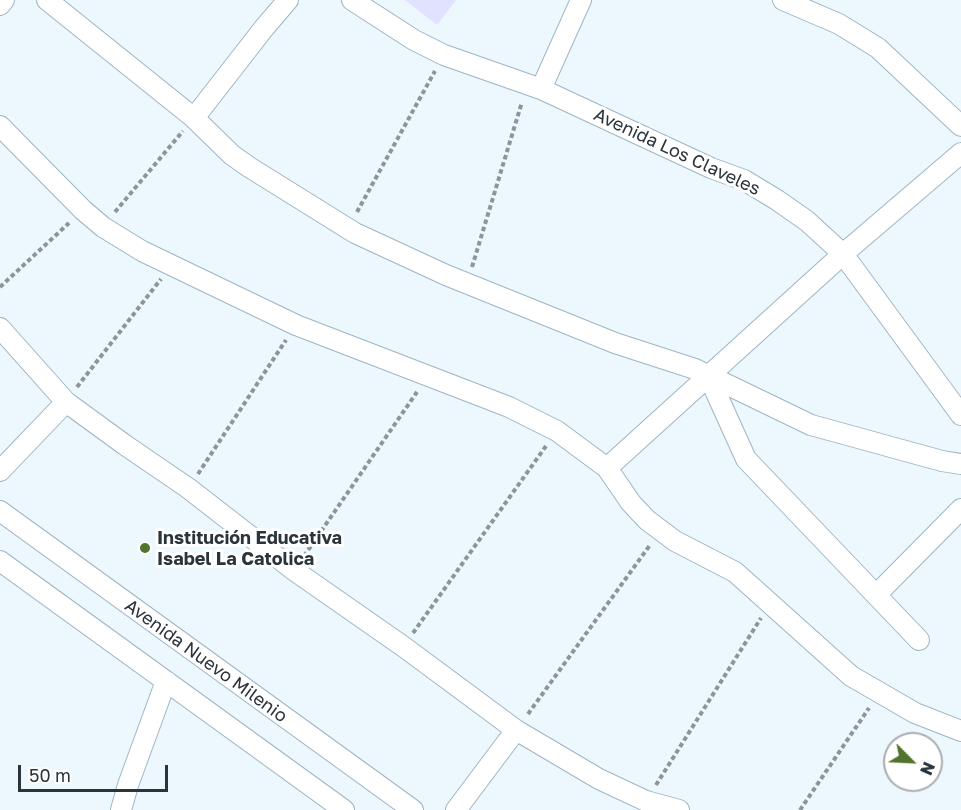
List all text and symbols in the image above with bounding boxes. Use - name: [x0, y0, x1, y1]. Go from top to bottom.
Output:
- street label: Avenida Los Claveles: [590, 104, 764, 200]
- place label: Institución Educativa Isabel La Catolica: [157, 527, 342, 570]
- marker: Institución Educativa Isabel La Catolica: [138, 541, 152, 555]
- street label: Avenida Nuevo Milenio: [121, 595, 291, 727]
- north arrow: [883, 732, 943, 792]
- scale bar: [21, 753, 171, 791]
- text: N: [916, 759, 939, 778]
- text: 50 m: [29, 764, 71, 786]

